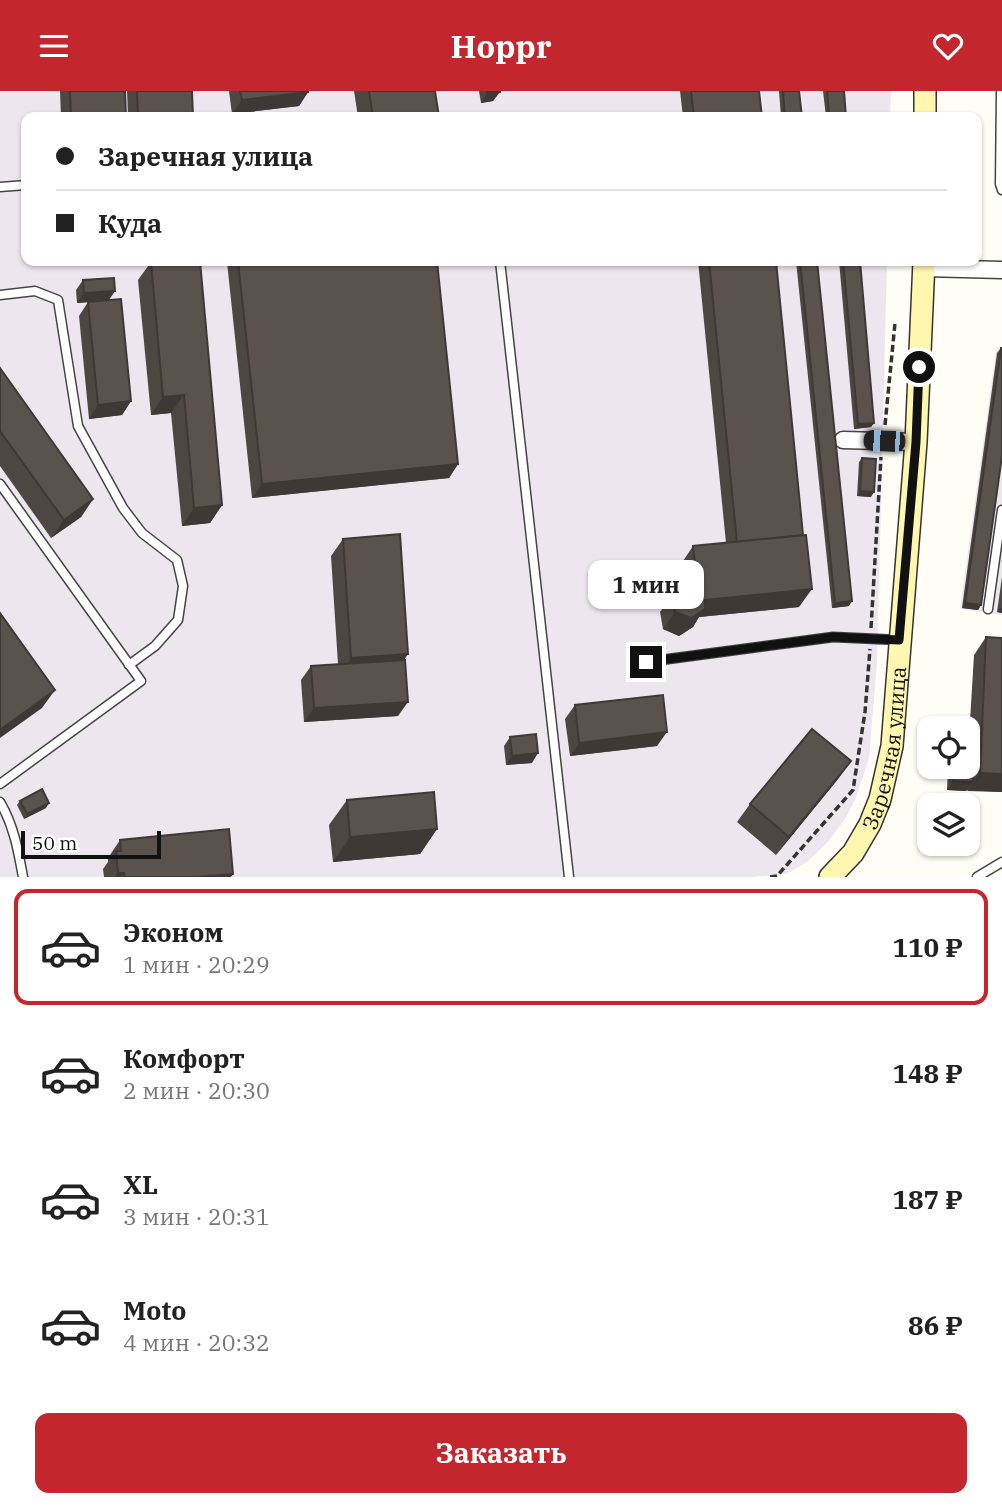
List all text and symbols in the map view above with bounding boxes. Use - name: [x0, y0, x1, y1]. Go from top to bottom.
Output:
- text: Hoppr: [451, 25, 551, 67]
- icon: menu: [35, 27, 73, 65]
- icon: heart: [929, 27, 967, 65]
- text: Заречная улица: [98, 139, 313, 173]
- text: Куда: [98, 206, 162, 240]
- route start: [903, 351, 935, 383]
- car: [863, 430, 906, 452]
- callout: 1 мин: [588, 561, 704, 609]
- text: 1 мин: [612, 569, 680, 599]
- route end: [630, 646, 662, 678]
- street label: Заречная улица: [855, 665, 912, 834]
- map controls: [917, 716, 980, 856]
- button: locate: [917, 716, 980, 779]
- button: layers: [917, 793, 980, 856]
- scale bar: [21, 828, 161, 860]
- text: 50 m: [32, 831, 77, 855]
- text: Эконом: [123, 915, 224, 949]
- icon: car: [39, 916, 102, 979]
- text: 110 ₽: [892, 930, 963, 964]
- text: 1 мин · 20:29: [123, 949, 270, 979]
- text: Комфорт: [123, 1041, 245, 1075]
- icon: car: [39, 1042, 102, 1105]
- text: 148 ₽: [892, 1056, 963, 1090]
- text: 2 мин · 20:30: [123, 1075, 270, 1105]
- text: XL: [123, 1167, 158, 1201]
- icon: car: [39, 1168, 102, 1231]
- text: 187 ₽: [892, 1182, 963, 1216]
- text: 3 мин · 20:31: [123, 1201, 270, 1231]
- text: Moto: [123, 1293, 186, 1327]
- icon: car: [39, 1294, 102, 1357]
- text: 86 ₽: [908, 1308, 963, 1342]
- text: 4 мин · 20:32: [123, 1327, 270, 1357]
- button: Заказать: [35, 1413, 967, 1493]

